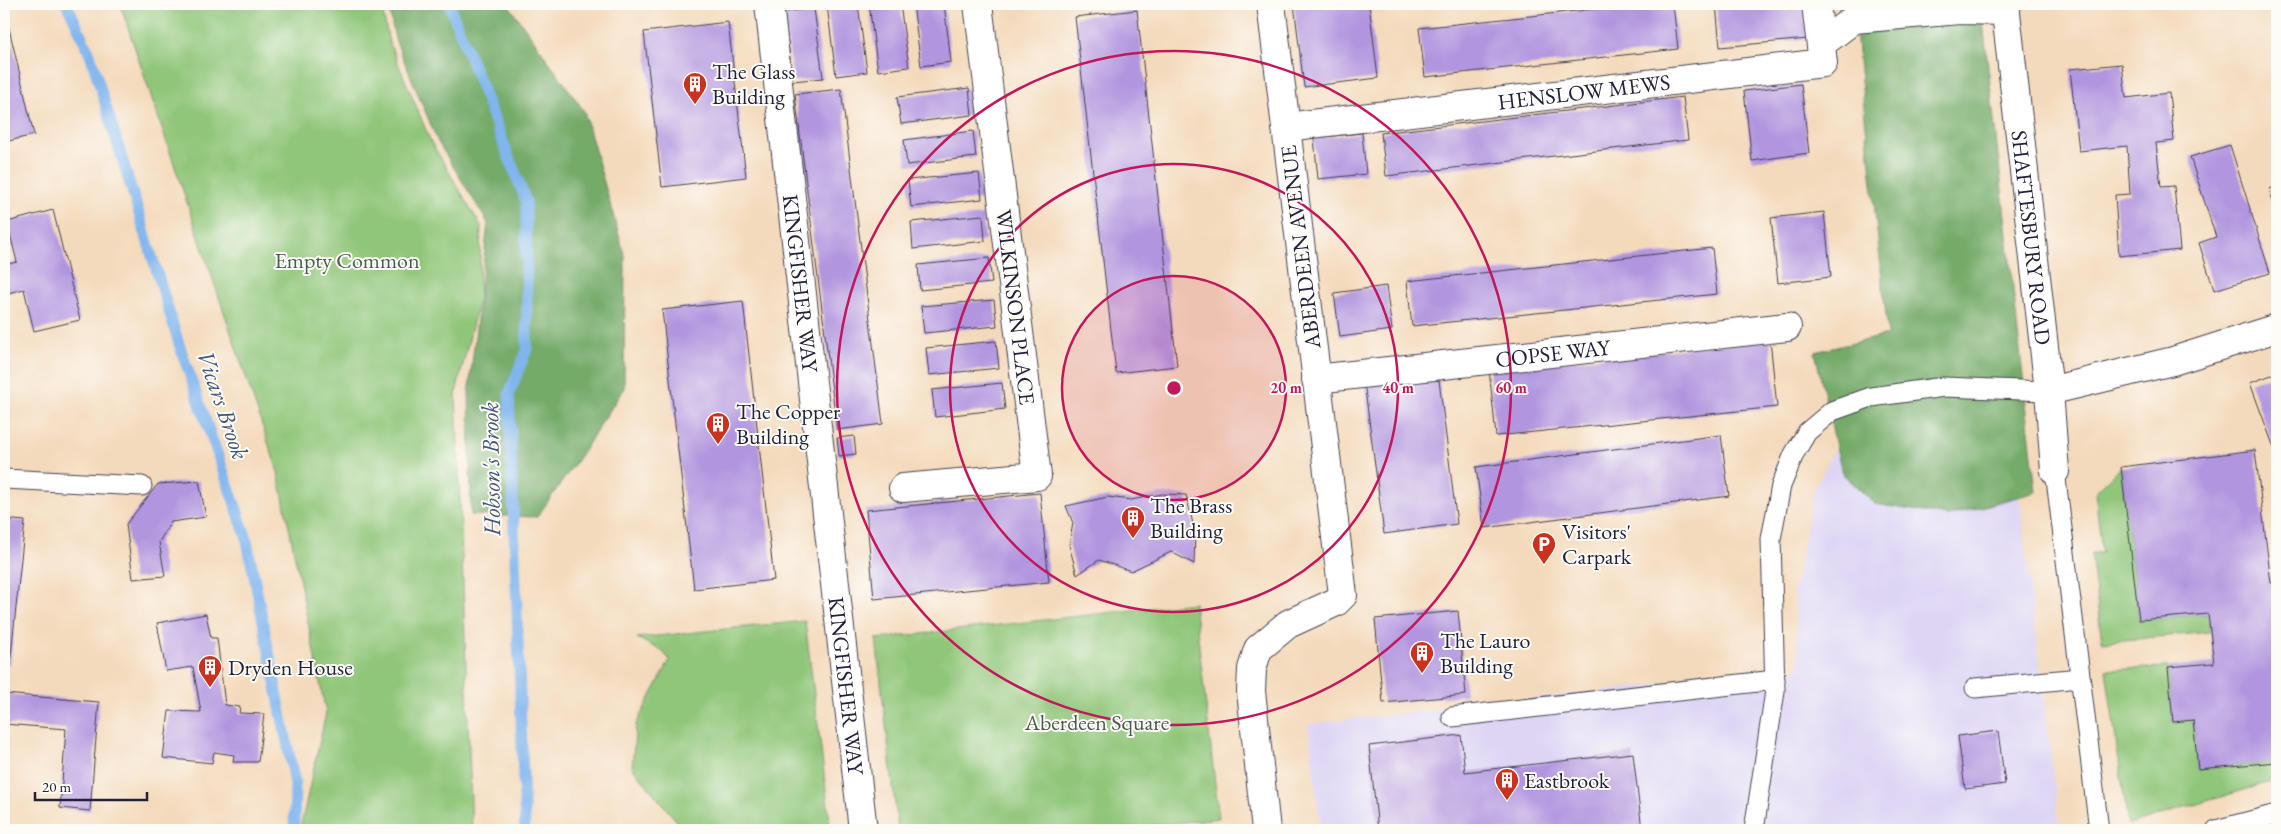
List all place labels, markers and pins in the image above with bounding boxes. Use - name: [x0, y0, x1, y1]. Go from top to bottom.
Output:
- place label: The Glass Building: [712, 57, 795, 111]
- building icon: The Glass Building: [682, 71, 708, 105]
- centre of rings: [1165, 379, 1183, 397]
- place label: The Copper Building: [736, 397, 841, 451]
- building icon: The Copper Building: [705, 411, 731, 445]
- place label: The Brass Building: [1150, 491, 1232, 545]
- building icon: The Brass Building: [1120, 505, 1146, 539]
- place label: Visitors' Carpark: [1562, 517, 1632, 571]
- parking icon: Visitors' Carpark: [1531, 531, 1557, 565]
- place label: The Lauro Building: [1440, 626, 1531, 680]
- building icon: The Lauro Building: [1409, 640, 1435, 674]
- place label: Dryden House: [228, 653, 353, 682]
- building icon: Dryden House: [197, 654, 223, 688]
- place label: Eastbrook: [1524, 766, 1610, 795]
- building icon: Eastbrook: [1494, 767, 1520, 801]

